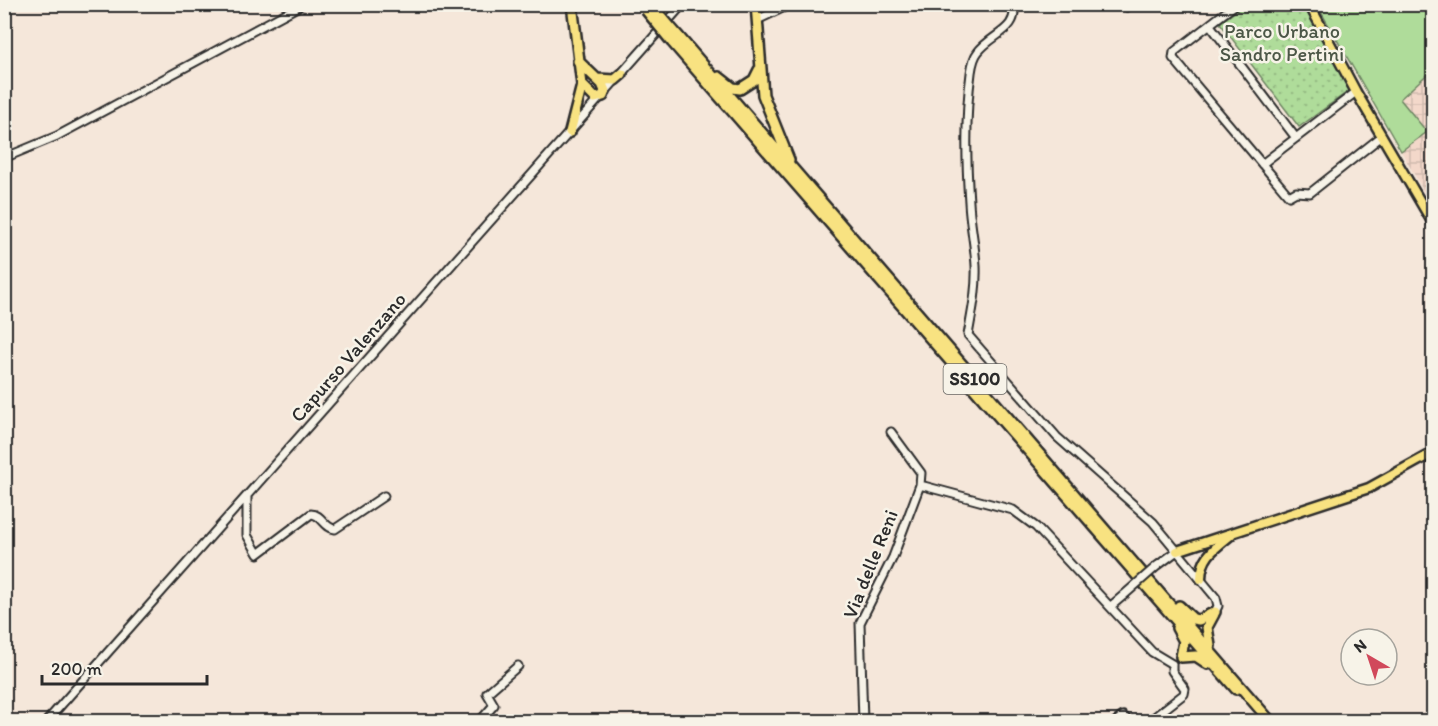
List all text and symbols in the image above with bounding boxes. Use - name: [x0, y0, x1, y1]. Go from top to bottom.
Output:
- park label: Parco Urbano Sandro Pertini: [1220, 19, 1344, 66]
- street label: Capurso Valenzano: [285, 287, 411, 427]
- road number: SS100: [944, 364, 1006, 394]
- street label: Via delle Reni: [837, 506, 903, 622]
- north arrow: [1339, 627, 1399, 687]
- text: N: [1350, 635, 1370, 657]
- scale bar: [42, 648, 207, 686]
- text: 200 m: [51, 658, 102, 680]

